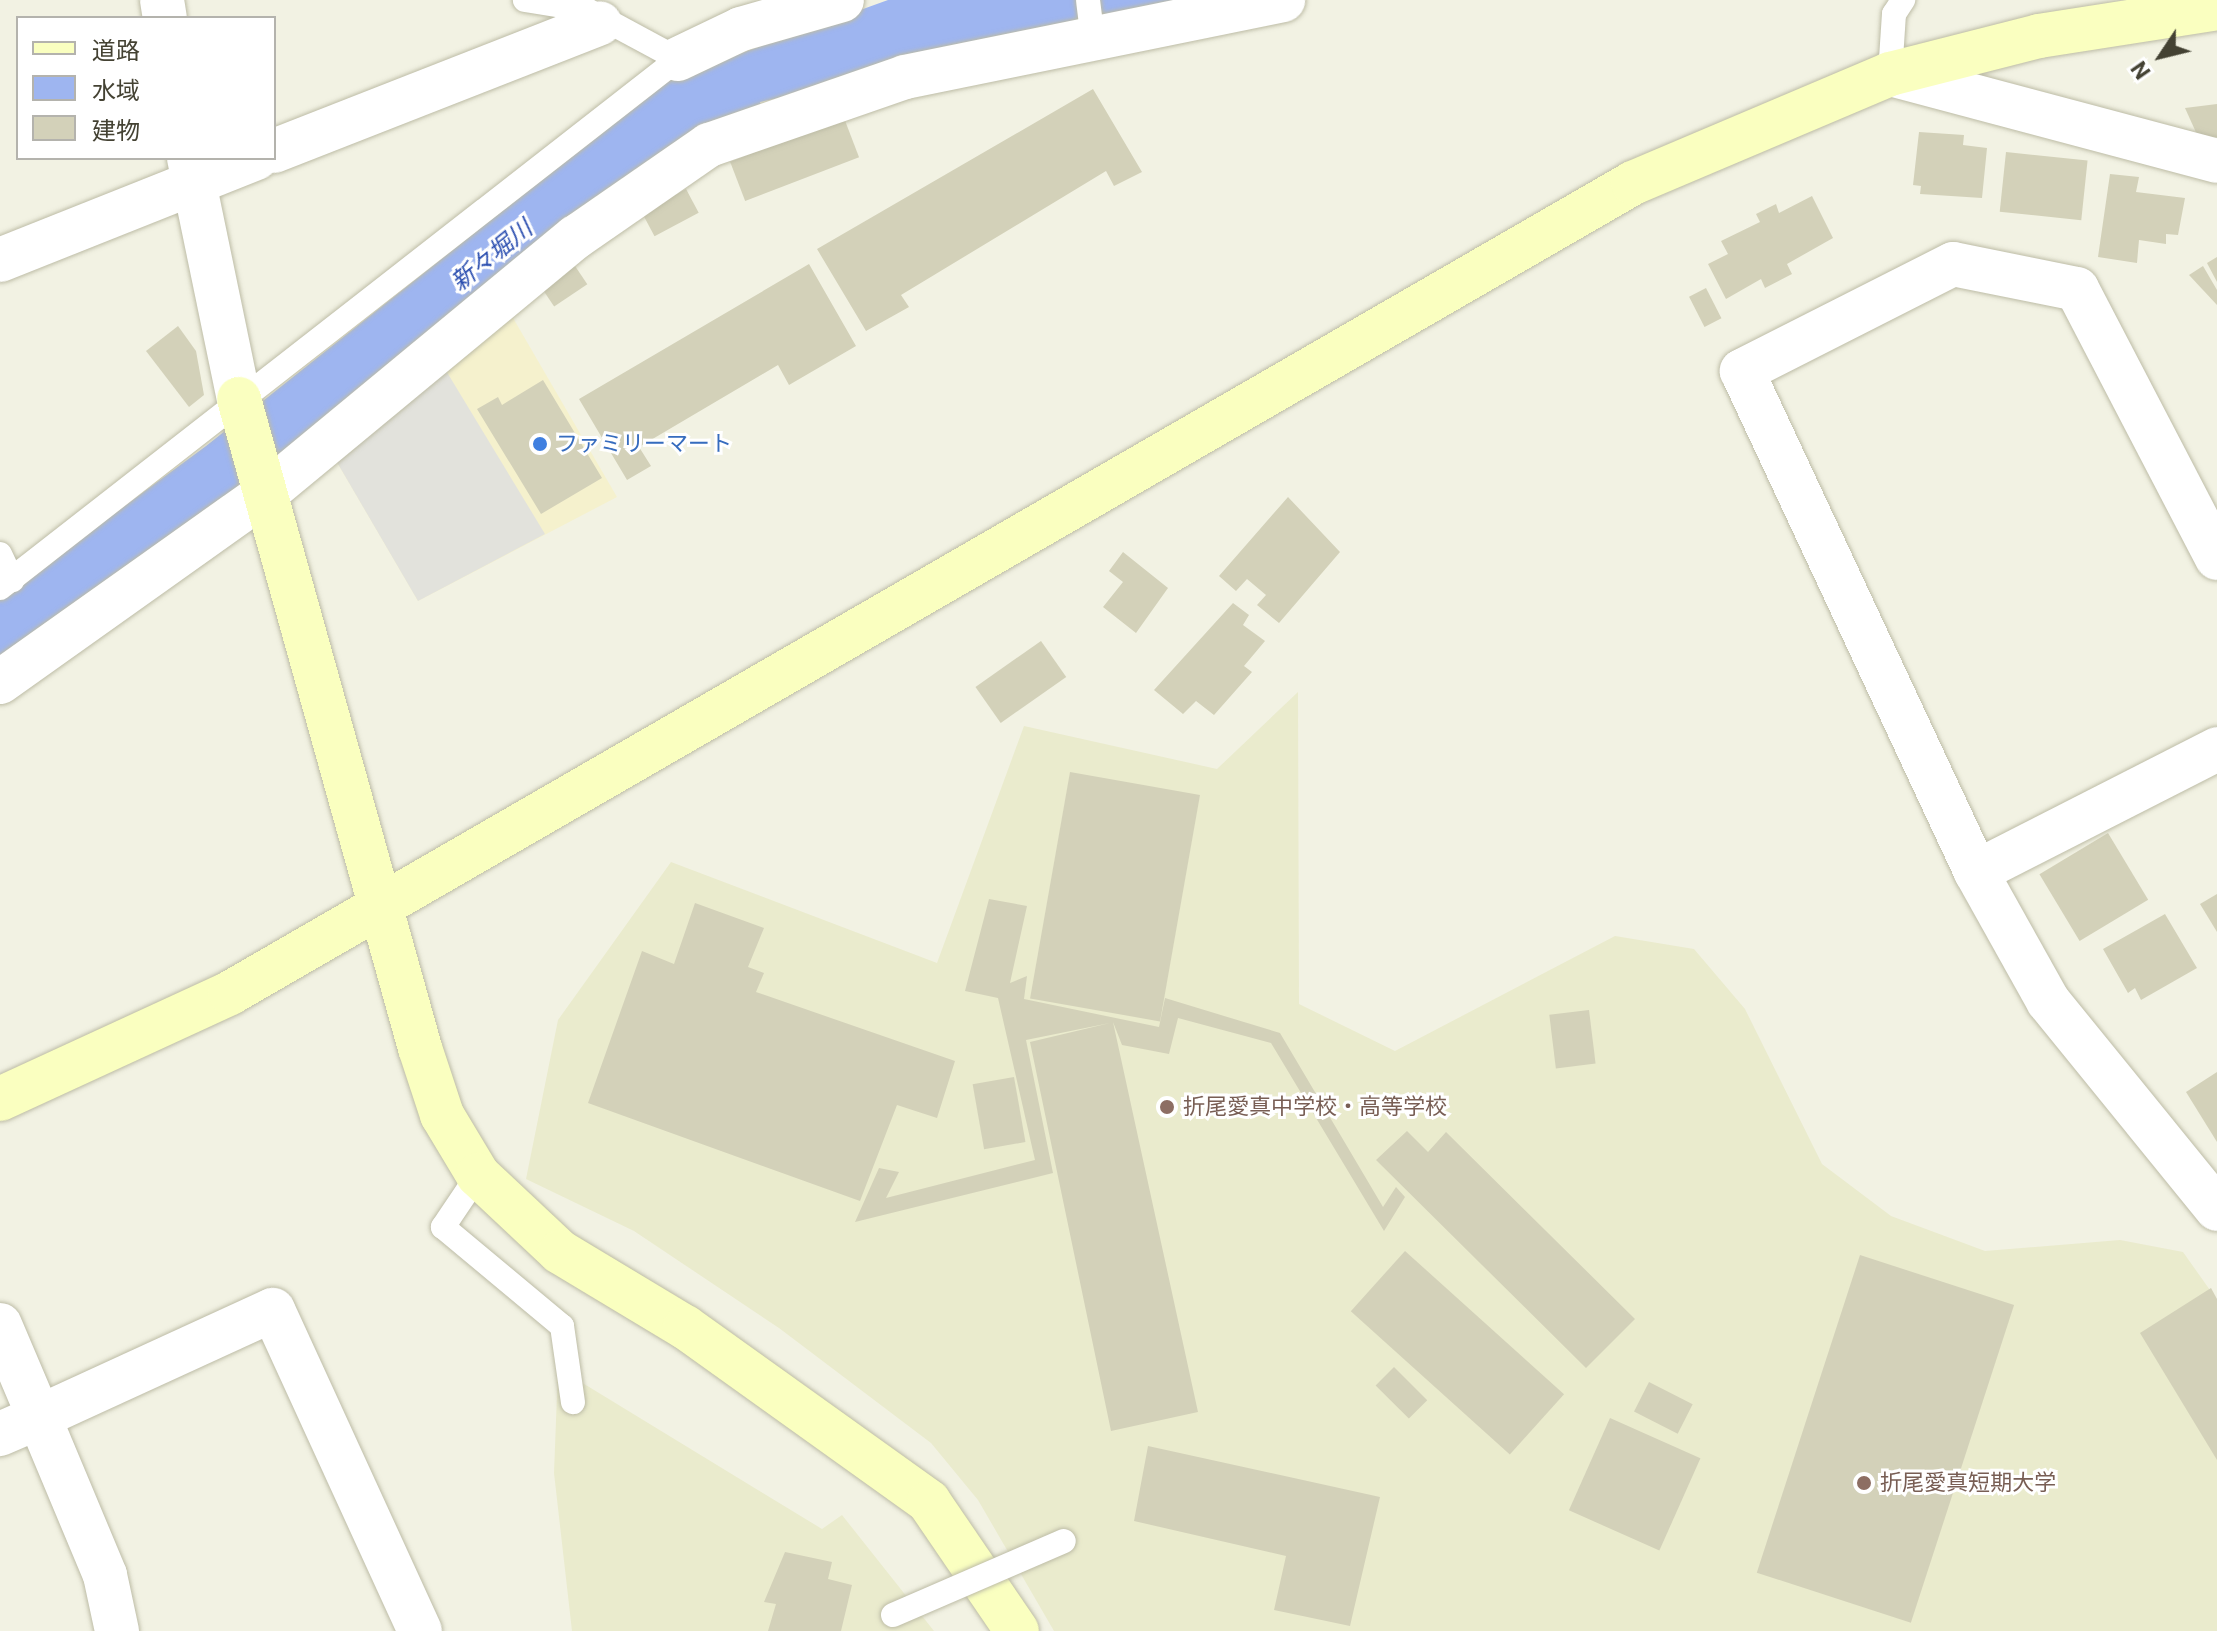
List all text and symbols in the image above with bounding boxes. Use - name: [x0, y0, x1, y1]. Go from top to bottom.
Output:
- legend: [16, 16, 276, 160]
- north arrow: [2121, 16, 2201, 96]
- text: 道路: [92, 37, 140, 65]
- text: N: [2126, 57, 2156, 84]
- text: 水域: [92, 77, 140, 105]
- text: 建物: [92, 117, 140, 145]
- water label: 新々堀川: [446, 215, 538, 297]
- place label: ファミリーマート: [556, 431, 732, 457]
- marker: ファミリーマート: [531, 435, 549, 453]
- place label: 折尾愛真中学校・高等学校: [1183, 1094, 1447, 1120]
- marker: 折尾愛真中学校・高等学校: [1158, 1098, 1176, 1116]
- place label: 折尾愛真短期大学: [1880, 1470, 2056, 1496]
- marker: 折尾愛真短期大学: [1855, 1474, 1873, 1492]

